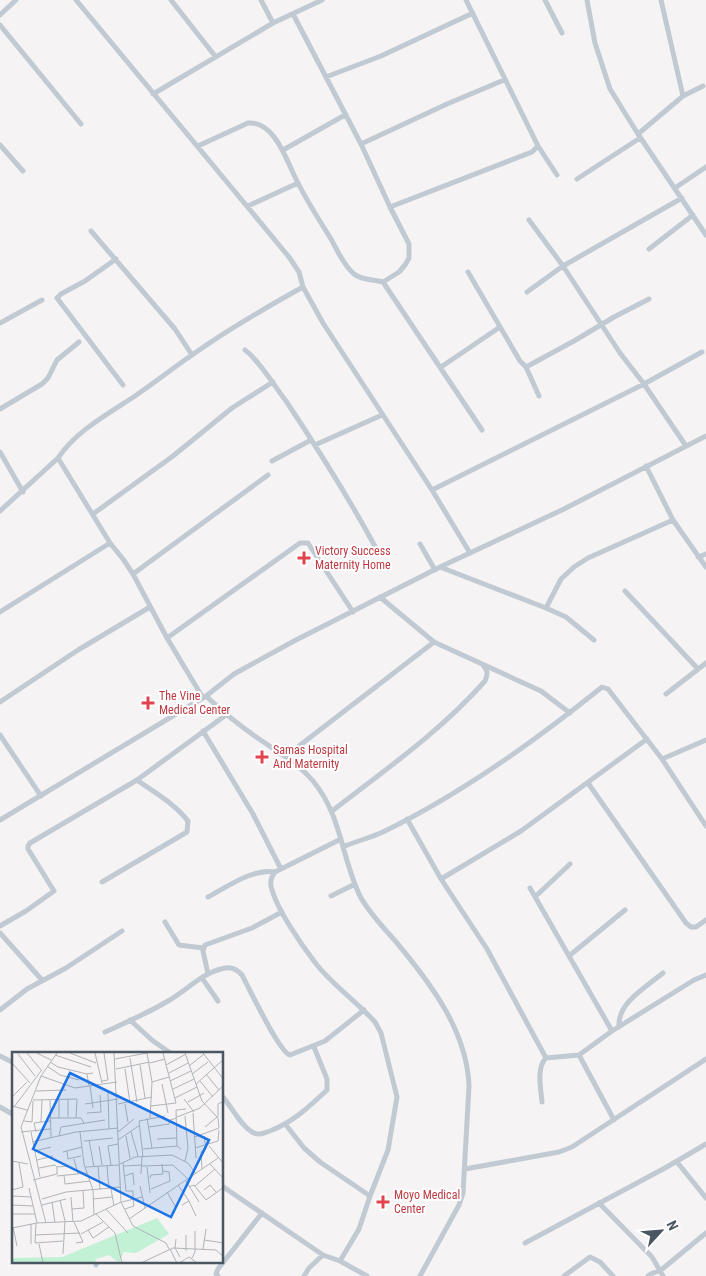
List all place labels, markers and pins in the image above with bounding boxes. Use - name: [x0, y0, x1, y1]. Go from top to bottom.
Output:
- place label: Victory Success Maternity Home: [315, 544, 391, 572]
- marker: Victory Success Maternity Home: [297, 551, 311, 565]
- place label: The Vine Medical Center: [159, 689, 231, 717]
- marker: The Vine Medical Center: [141, 696, 155, 710]
- place label: Samas Hospital And Maternity: [273, 743, 348, 771]
- marker: Samas Hospital And Maternity: [255, 750, 269, 764]
- place label: Moyo Medical Center: [394, 1188, 460, 1216]
- marker: Moyo Medical Center: [376, 1195, 390, 1209]

